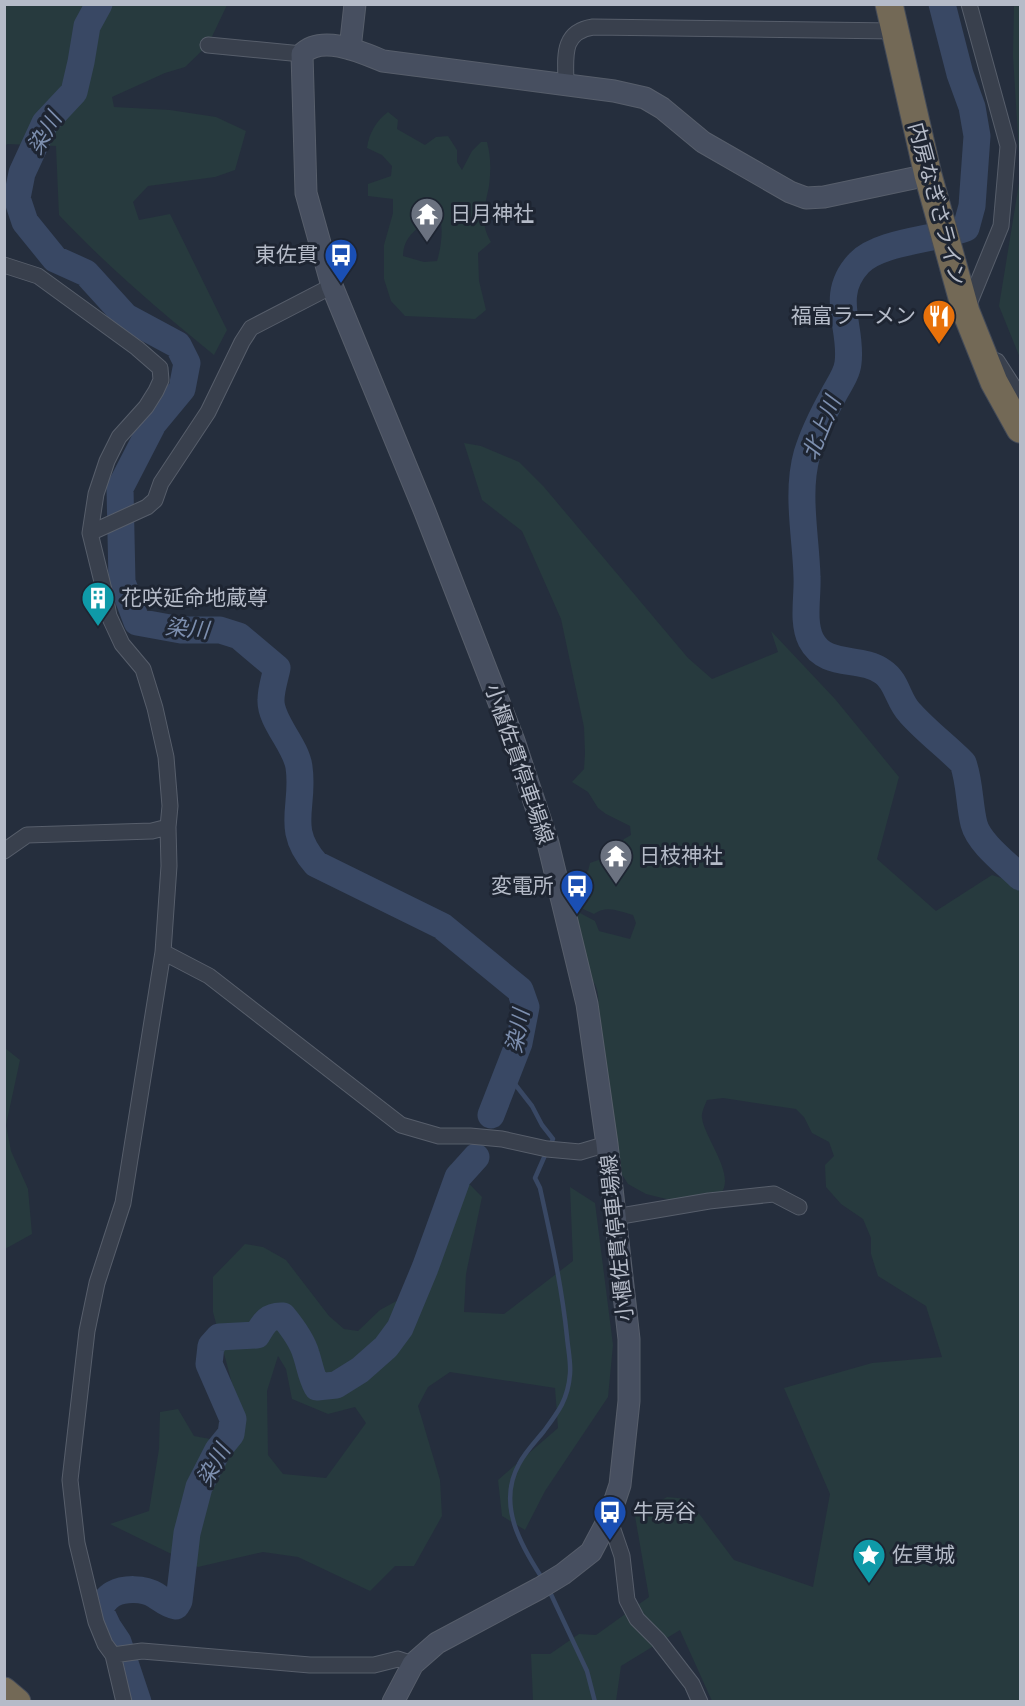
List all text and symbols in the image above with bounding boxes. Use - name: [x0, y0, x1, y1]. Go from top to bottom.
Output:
- water label: 染川: [22, 106, 68, 159]
- street label: 内房なぎさライン: [904, 119, 971, 288]
- temple icon: 日月神社: [409, 196, 445, 243]
- place label: 日月神社: [450, 201, 534, 226]
- bus stop icon: 東佐貫: [323, 237, 359, 284]
- place label: 東佐貫: [255, 242, 318, 267]
- restaurant icon: 福富ラーメン: [921, 298, 957, 345]
- place label: 福富ラーメン: [791, 303, 916, 328]
- water label: 北上川: [797, 391, 847, 464]
- building icon: 花咲延命地蔵尊: [80, 580, 116, 627]
- place label: 花咲延命地蔵尊: [121, 585, 268, 610]
- water label: 染川: [164, 613, 212, 644]
- street label: 小櫃佐貫停車場線: [480, 680, 559, 847]
- temple icon: 日枝神社: [598, 838, 634, 885]
- place label: 日枝神社: [639, 843, 723, 868]
- bus stop icon: 変電所: [559, 868, 595, 915]
- place label: 変電所: [491, 873, 554, 898]
- water label: 染川: [500, 1005, 535, 1055]
- street label: 小櫃佐貫停車場線: [595, 1153, 638, 1323]
- water label: 染川: [191, 1438, 237, 1491]
- bus stop icon: 牛房谷: [592, 1494, 628, 1541]
- place label: 牛房谷: [633, 1499, 696, 1524]
- place icon: 佐貫城: [851, 1537, 887, 1584]
- place label: 佐貫城: [892, 1542, 955, 1567]

